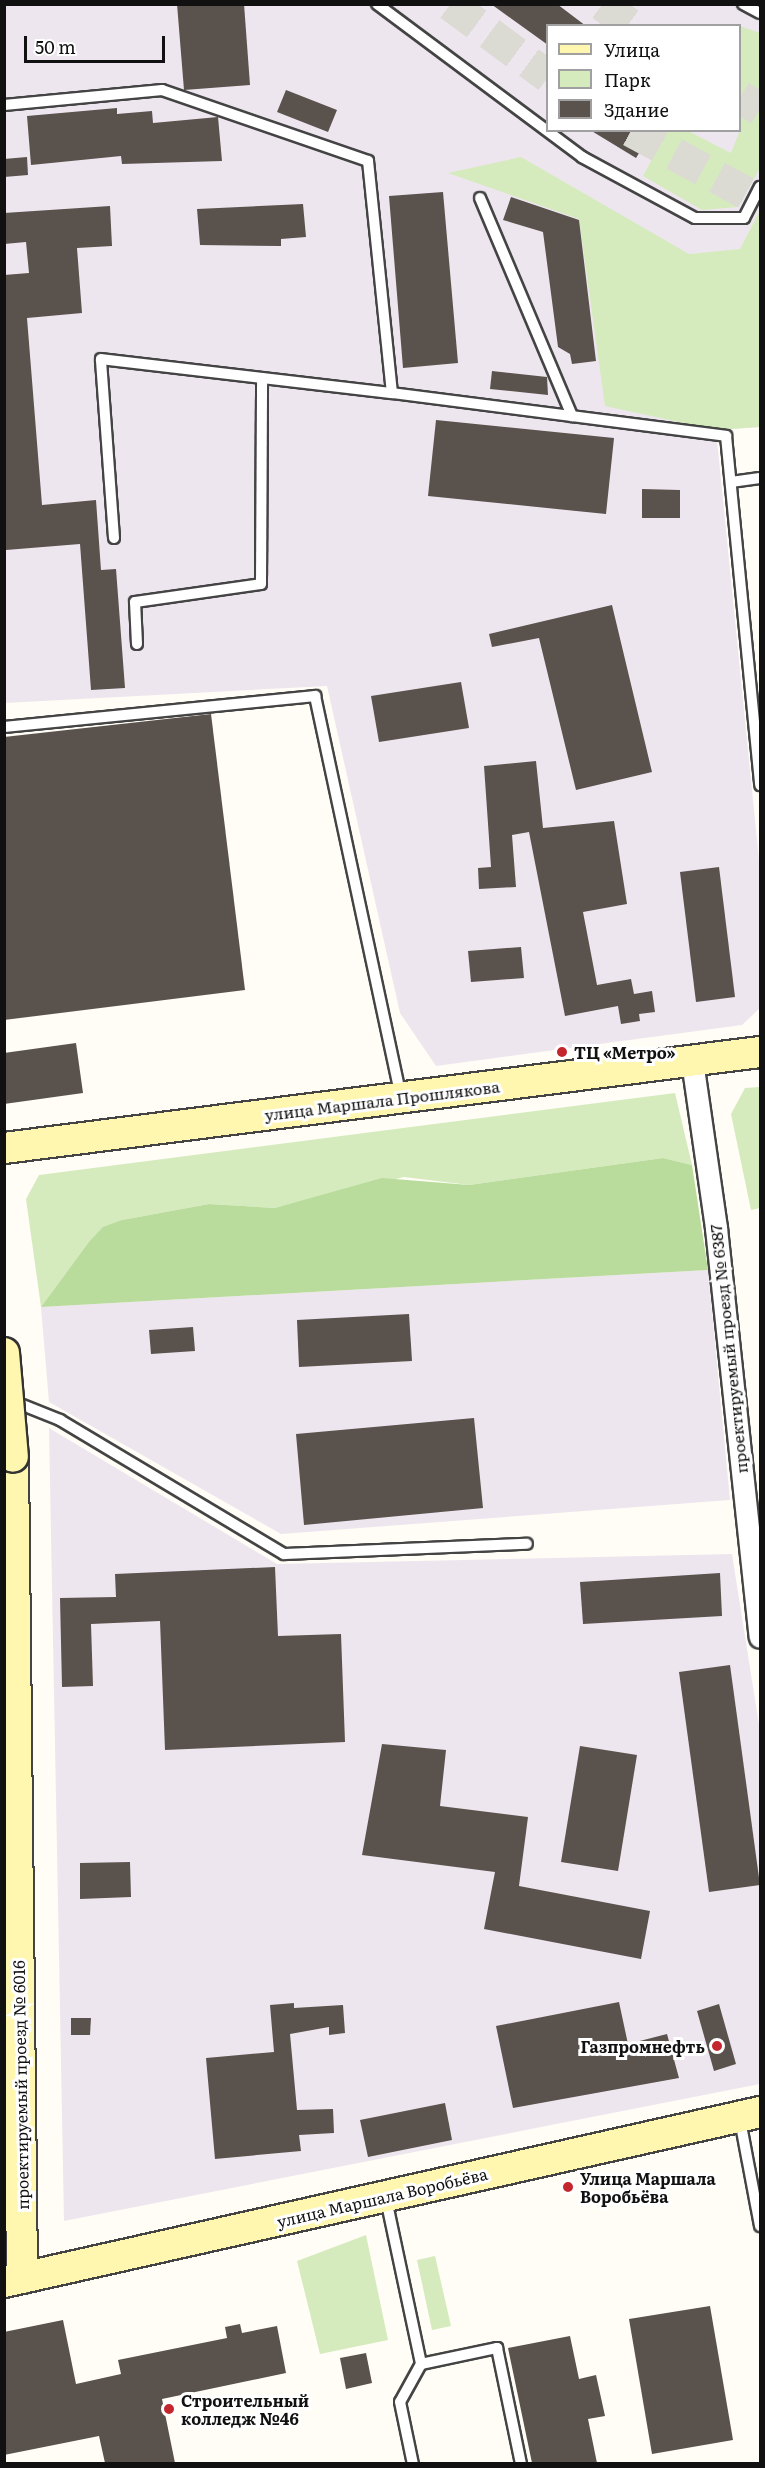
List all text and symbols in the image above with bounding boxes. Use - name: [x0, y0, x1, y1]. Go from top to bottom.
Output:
- scale bar: [27, 24, 168, 62]
- legend: [546, 24, 741, 132]
- text: 50 m: [35, 33, 76, 60]
- text: Улица: [604, 36, 660, 63]
- text: Парк: [604, 66, 651, 93]
- text: Здание: [604, 96, 669, 123]
- place label: ТЦ «Метро»: [574, 1042, 675, 1062]
- marker: ТЦ «Метро»: [555, 1045, 569, 1059]
- street label: улица Маршала Прошлякова: [263, 1076, 501, 1124]
- street label: проектируемый проезд № 6387: [705, 1223, 751, 1475]
- street label: проектируемый проезд № 6016: [8, 1960, 32, 2210]
- place label: Газпромнефть: [580, 2036, 705, 2056]
- marker: Газпромнефть: [710, 2039, 724, 2053]
- street label: улица Маршала Воробьёва: [275, 2163, 489, 2231]
- place label: Улица Маршала Воробьёва: [580, 2168, 716, 2206]
- marker: Улица Маршала Воробьёва: [561, 2180, 575, 2194]
- place label: Строительный колледж №46: [181, 2390, 309, 2428]
- marker: Строительный колледж №46: [162, 2402, 176, 2416]

